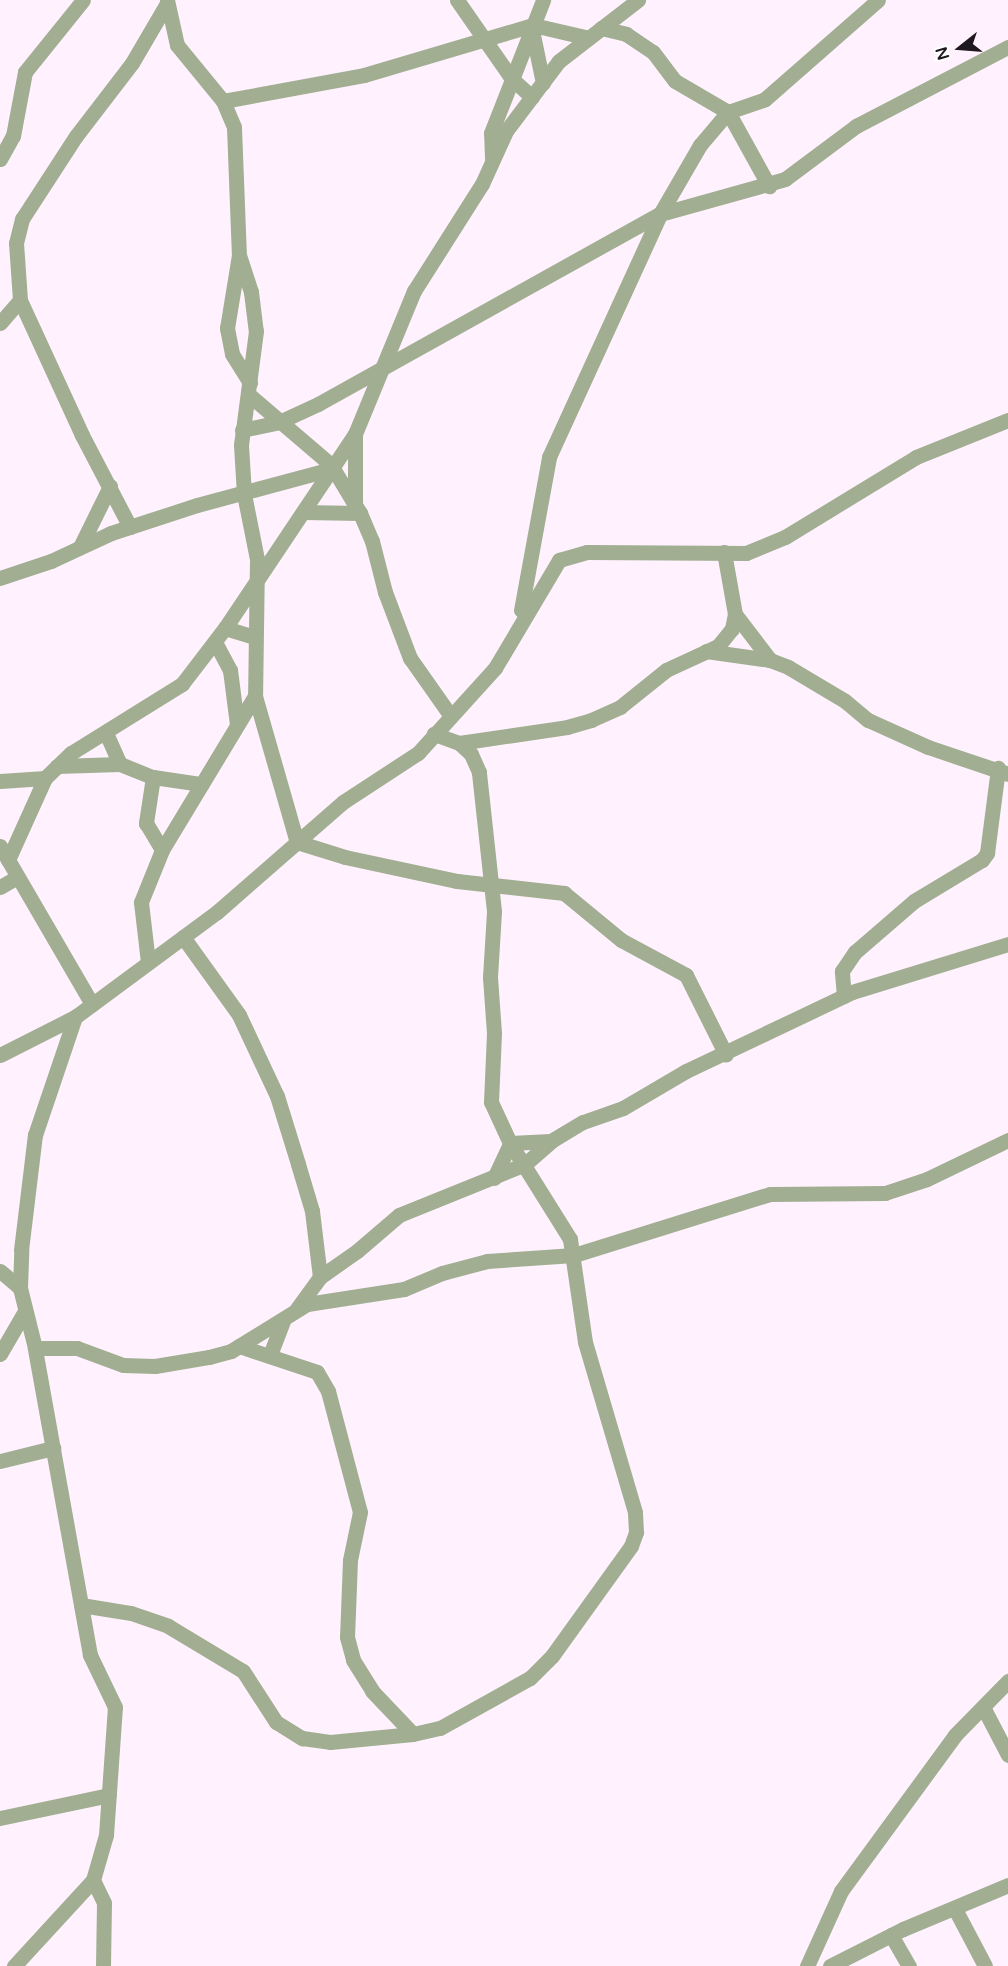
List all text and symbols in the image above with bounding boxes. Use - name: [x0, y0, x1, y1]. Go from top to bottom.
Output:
- north arrow: [930, 18, 990, 78]
- text: N: [931, 44, 954, 62]

